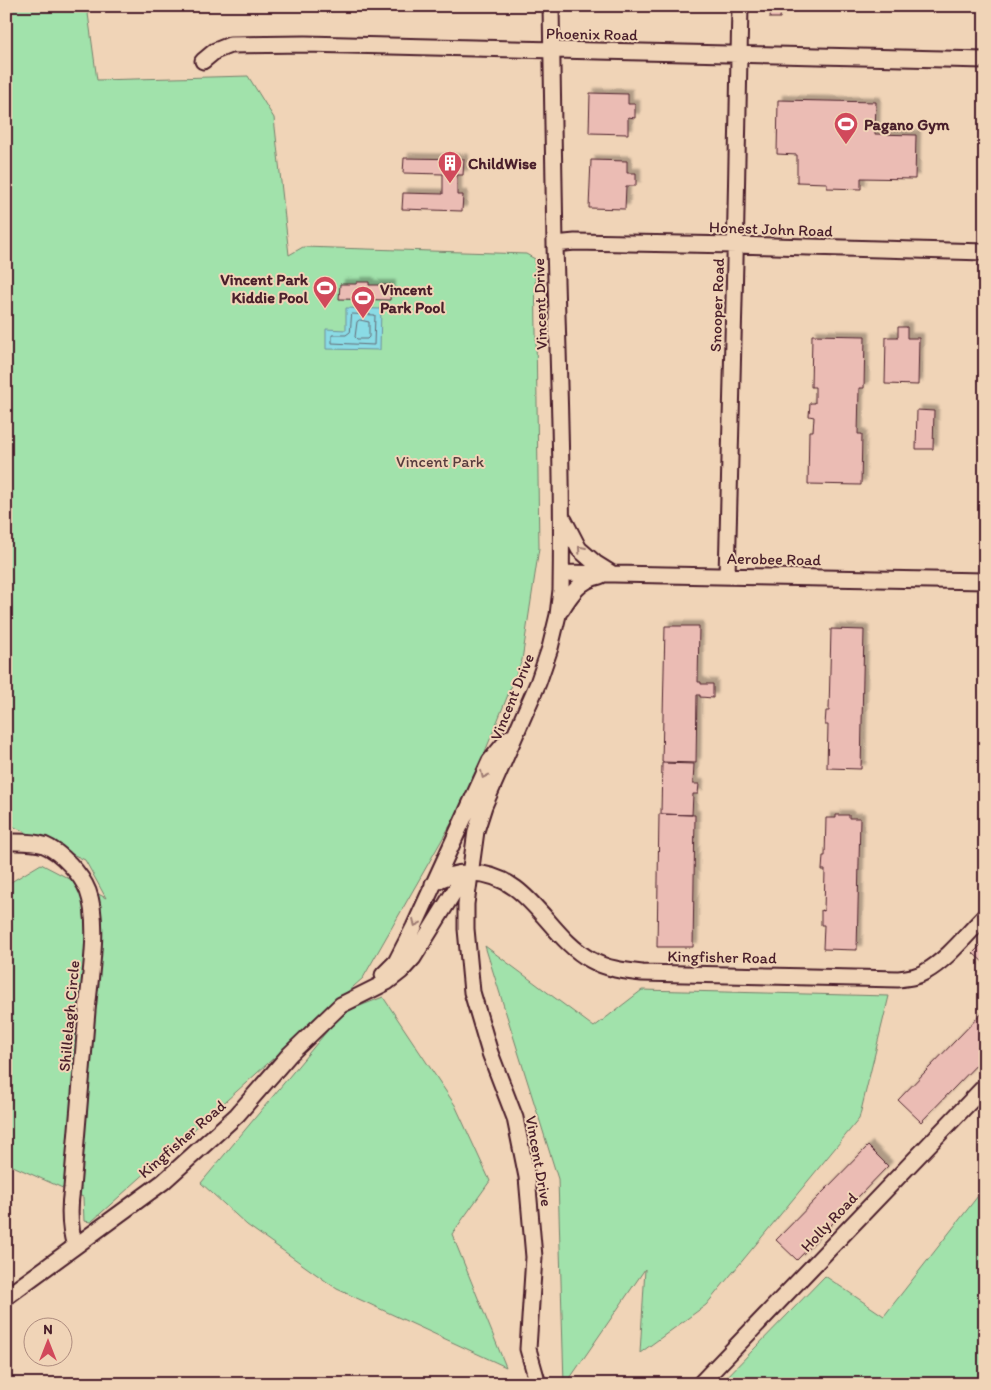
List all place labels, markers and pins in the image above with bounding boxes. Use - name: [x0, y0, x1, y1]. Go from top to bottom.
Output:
- sports icon: Pagano Gym: [833, 111, 859, 145]
- place label: Pagano Gym: [864, 115, 950, 135]
- building icon: ChildWise: [437, 150, 463, 184]
- place label: ChildWise: [468, 154, 537, 173]
- place label: Vincent Park Kiddie Pool: [220, 270, 309, 307]
- sports icon: Vincent Park Kiddie Pool: [312, 275, 338, 309]
- place label: Vincent Park Pool: [380, 280, 445, 317]
- sports icon: Vincent Park Pool: [350, 285, 376, 319]

